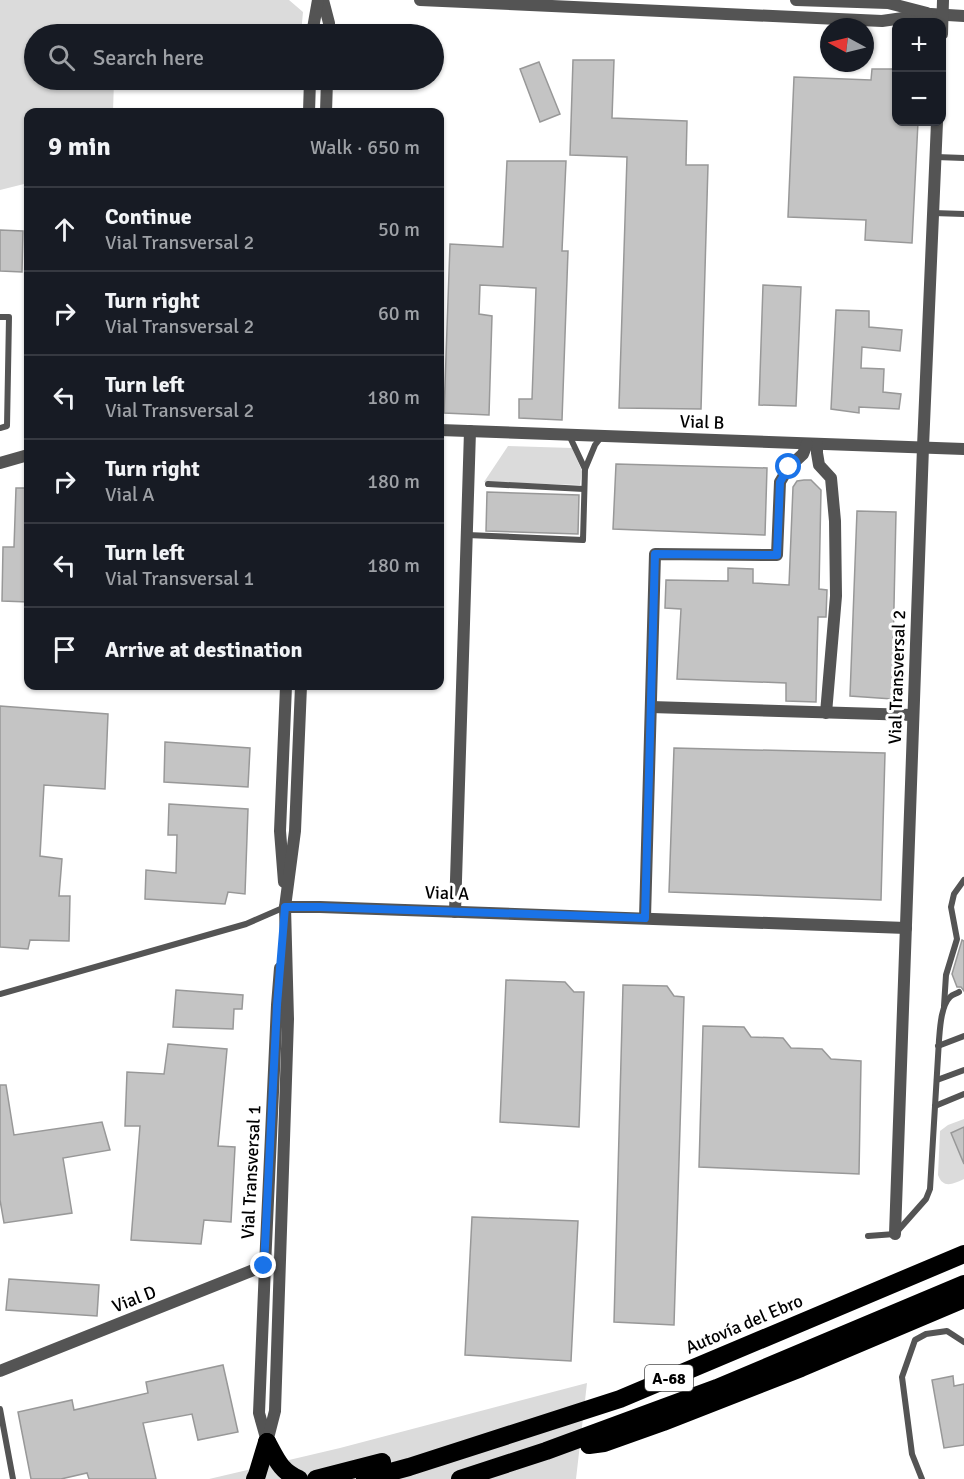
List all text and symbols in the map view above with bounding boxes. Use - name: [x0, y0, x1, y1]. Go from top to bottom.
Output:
- north arrow: [820, 18, 874, 72]
- map controls: [892, 18, 946, 126]
- button: +: [892, 18, 946, 72]
- search box: [24, 24, 444, 90]
- icon: search: [45, 41, 78, 74]
- text: Search here: [93, 44, 204, 71]
- button: −: [892, 72, 946, 126]
- text: 9 min: [48, 131, 111, 163]
- text: Walk · 650 m: [310, 135, 420, 160]
- text: Continue: [105, 203, 192, 230]
- icon: ahead: [48, 213, 81, 246]
- text: 50 m: [378, 217, 420, 242]
- text: Vial Transversal 2: [105, 230, 254, 255]
- text: Turn right: [105, 287, 200, 314]
- icon: right: [48, 297, 81, 330]
- text: 60 m: [378, 301, 420, 326]
- text: Vial Transversal 2: [105, 314, 254, 339]
- text: Turn left: [105, 371, 185, 398]
- icon: left: [48, 381, 81, 414]
- text: 180 m: [367, 385, 420, 410]
- text: Vial Transversal 2: [105, 398, 254, 423]
- street label: Vial B: [679, 410, 725, 434]
- route start: [775, 453, 801, 479]
- text: Turn right: [105, 455, 200, 482]
- icon: right: [48, 465, 81, 498]
- text: 180 m: [367, 469, 420, 494]
- text: Vial A: [105, 482, 155, 507]
- text: Turn left: [105, 539, 185, 566]
- icon: left: [48, 549, 81, 582]
- text: 180 m: [367, 553, 420, 578]
- text: Vial Transversal 1: [105, 566, 254, 591]
- street label: Vial Transversal 2: [884, 609, 910, 745]
- icon: arrive: [48, 633, 81, 666]
- text: Arrive at destination: [105, 636, 302, 663]
- street label: Vial A: [424, 881, 470, 905]
- street label: Vial Transversal 1: [236, 1104, 266, 1240]
- route end: [250, 1252, 276, 1278]
- street label: Vial D: [109, 1281, 159, 1317]
- street label: Autovía del Ebro: [682, 1289, 806, 1359]
- road number: A-68: [645, 1365, 693, 1391]

